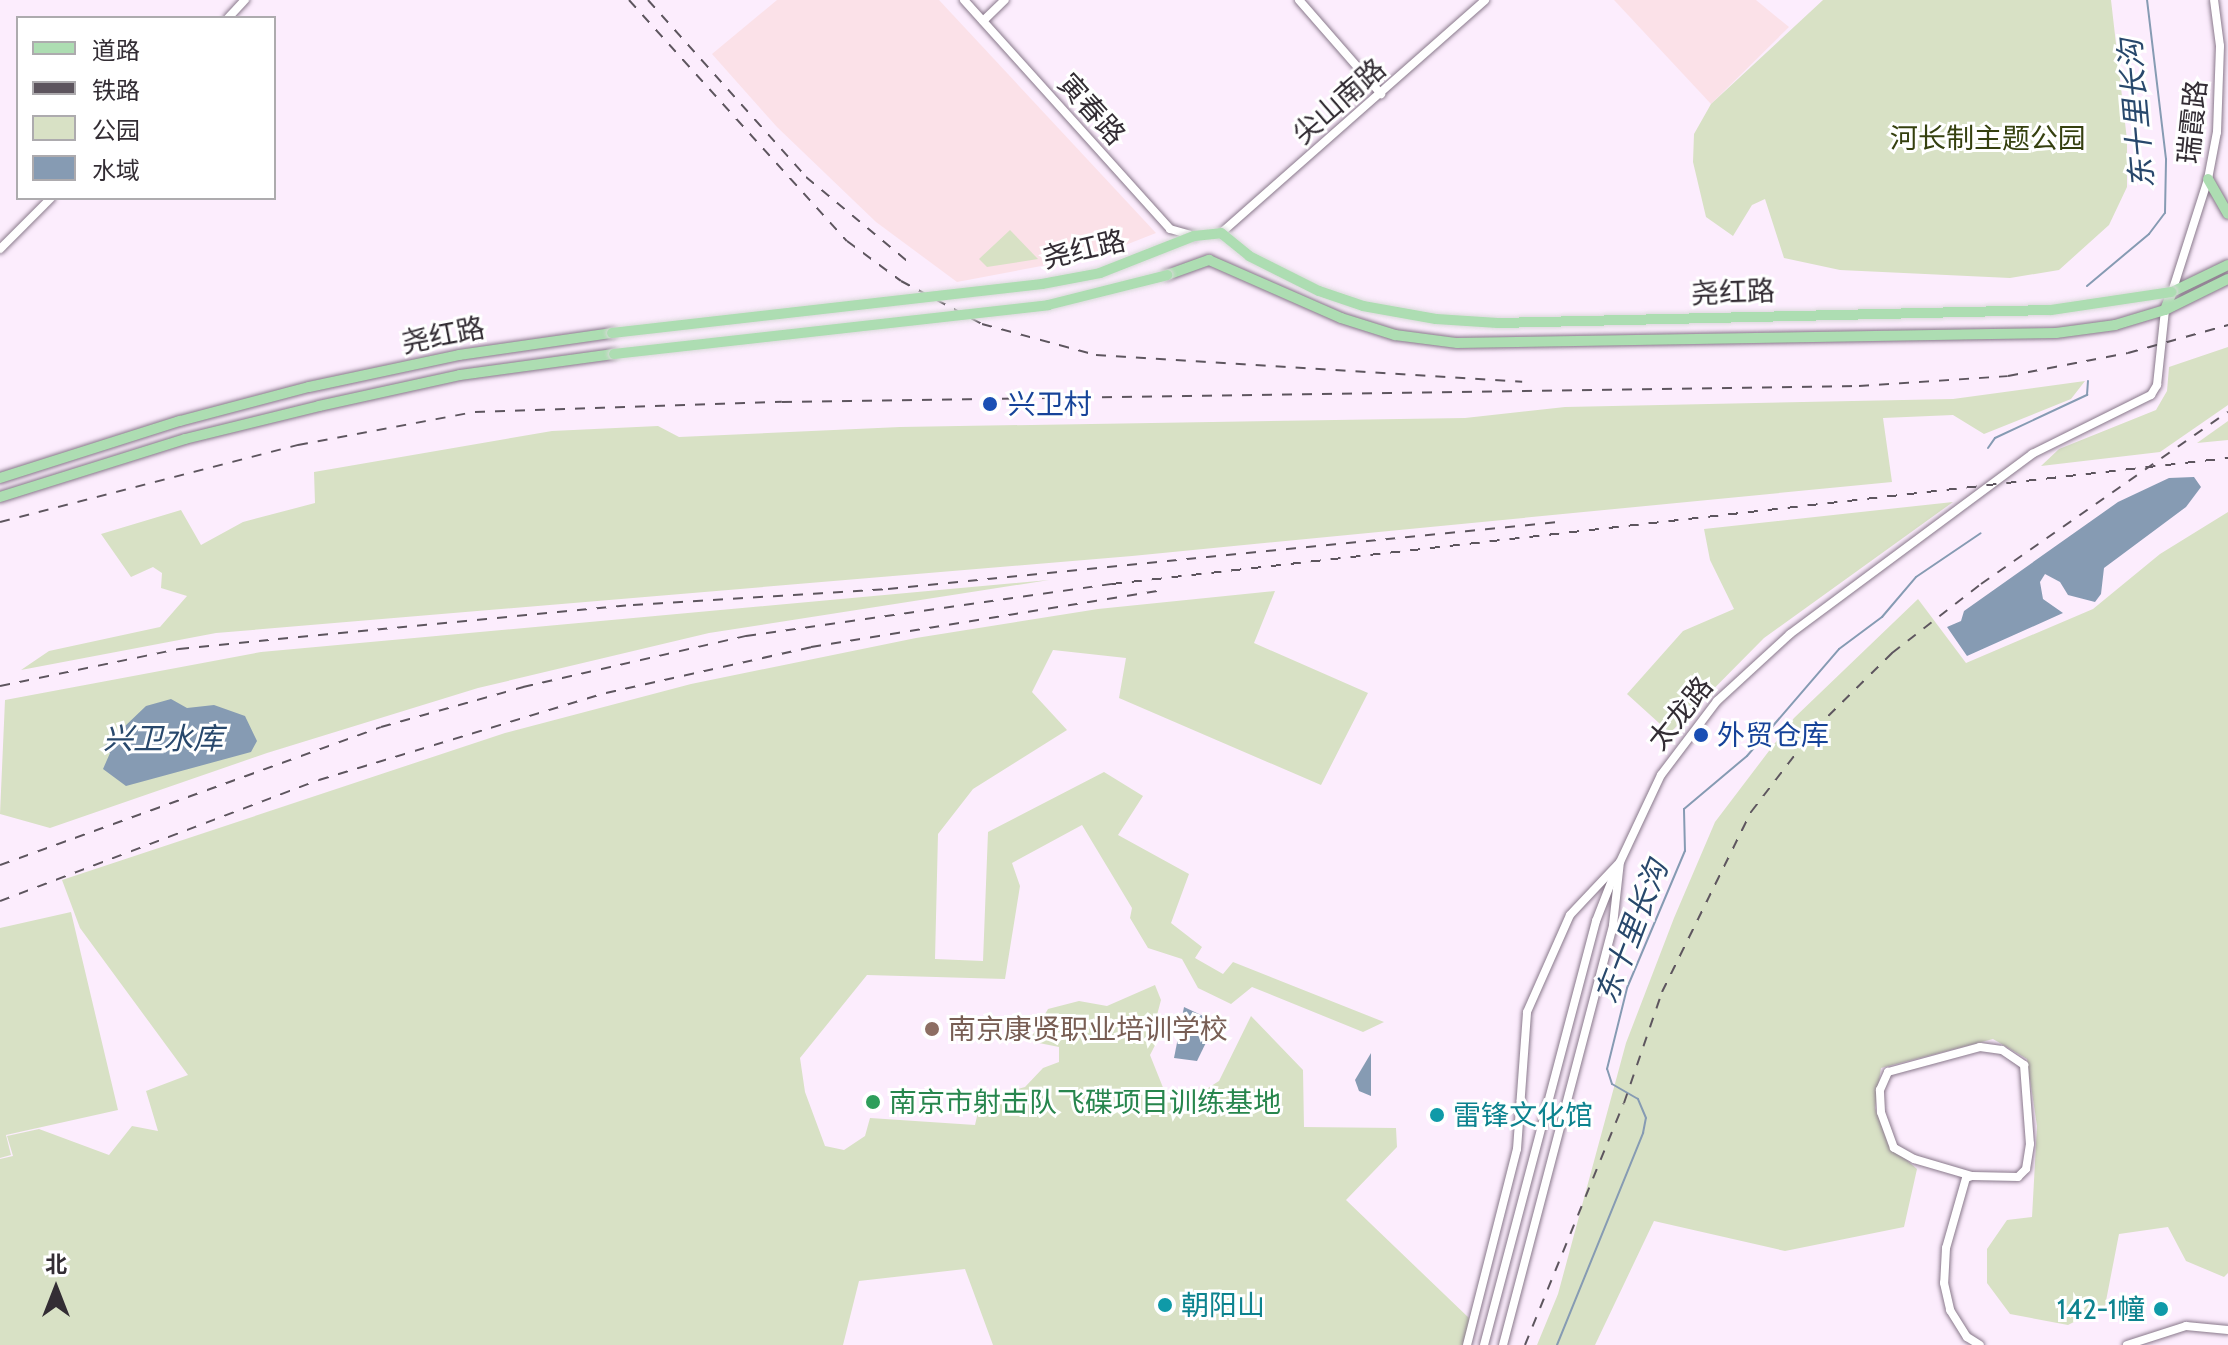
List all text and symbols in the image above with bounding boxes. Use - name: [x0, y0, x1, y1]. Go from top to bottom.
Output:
- legend: [16, 16, 276, 200]
- text: 道路: [92, 36, 140, 65]
- water label: 东十里长沟: [2113, 38, 2161, 190]
- street label: 尖山南路: [1286, 52, 1392, 150]
- street label: 寅春路: [1051, 67, 1133, 151]
- text: 铁路: [92, 76, 140, 105]
- street label: 瑞霞路: [2171, 78, 2213, 166]
- text: 公园: [92, 116, 140, 145]
- park label: 河长制主题公园: [1890, 121, 2086, 155]
- text: 水域: [92, 156, 140, 185]
- street label: 尧红路: [1039, 223, 1129, 275]
- street label: 尧红路: [1690, 274, 1776, 310]
- street label: 尧红路: [399, 310, 487, 360]
- place label: 兴卫村: [1008, 387, 1092, 421]
- marker: 兴卫村: [979, 393, 1001, 415]
- street label: 太龙路: [1641, 670, 1719, 756]
- place label: 外贸仓库: [1717, 718, 1829, 752]
- water label: 兴卫水库: [103, 721, 223, 757]
- marker: 外贸仓库: [1692, 726, 1710, 744]
- water label: 东十里长沟: [1588, 856, 1676, 1008]
- place label: 南京康贤职业培训学校: [948, 1012, 1228, 1046]
- marker: 南京康贤职业培训学校: [923, 1020, 941, 1038]
- place label: 南京市射击队飞碟项目训练基地: [889, 1085, 1281, 1119]
- marker: 南京市射击队飞碟项目训练基地: [864, 1093, 882, 1111]
- place label: 雷锋文化馆: [1453, 1098, 1593, 1132]
- marker: 雷锋文化馆: [1428, 1106, 1446, 1124]
- north arrow: [16, 1249, 96, 1329]
- text: 北: [45, 1251, 67, 1278]
- place label: 朝阳山: [1181, 1288, 1265, 1322]
- place label: 142-1幢: [2057, 1292, 2145, 1326]
- marker: 朝阳山: [1156, 1296, 1174, 1314]
- marker: 142-1幢: [2152, 1300, 2170, 1318]

